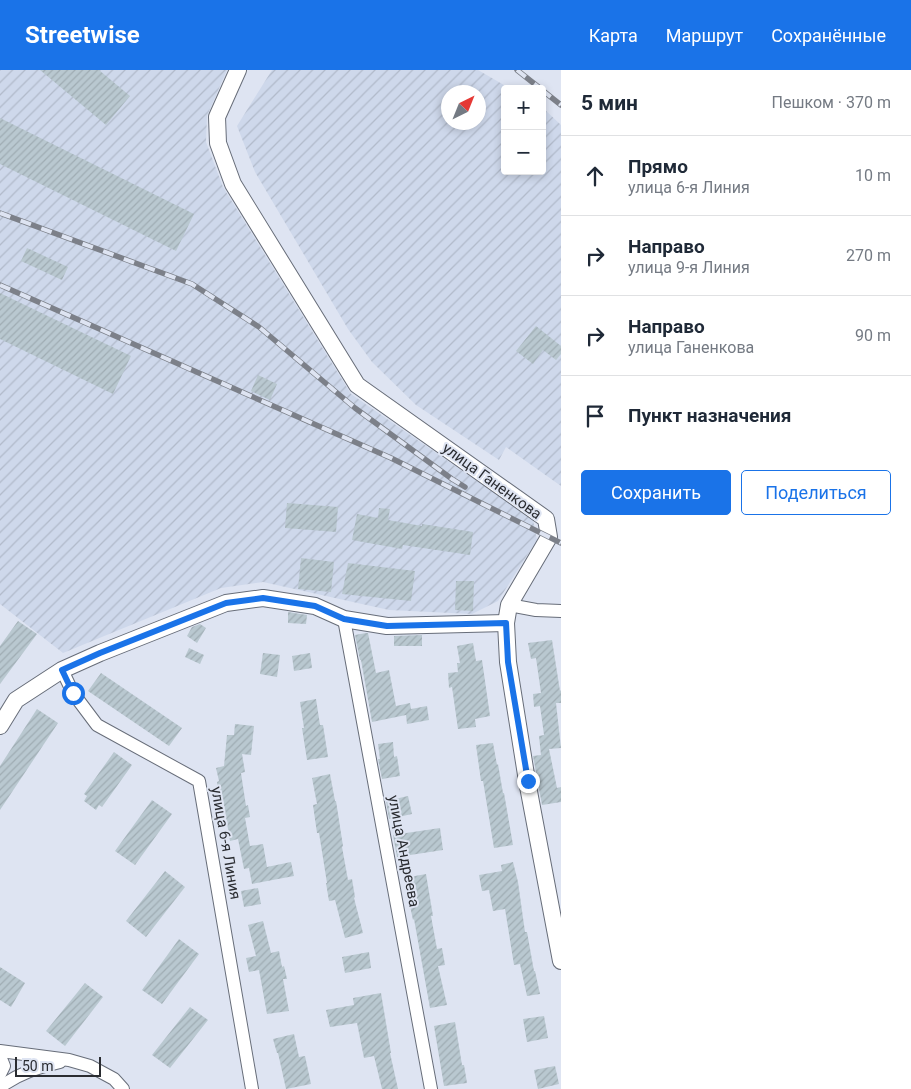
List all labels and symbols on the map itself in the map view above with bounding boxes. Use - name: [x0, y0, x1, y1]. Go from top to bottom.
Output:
- north arrow: [441, 85, 486, 130]
- street label: улица Ганенкова: [439, 439, 545, 523]
- route start: [62, 682, 85, 705]
- route end: [517, 770, 540, 793]
- street label: улица 6-я Линия: [207, 785, 245, 901]
- street label: улица Андреева: [384, 794, 424, 908]
- scale bar: [15, 1054, 101, 1077]

